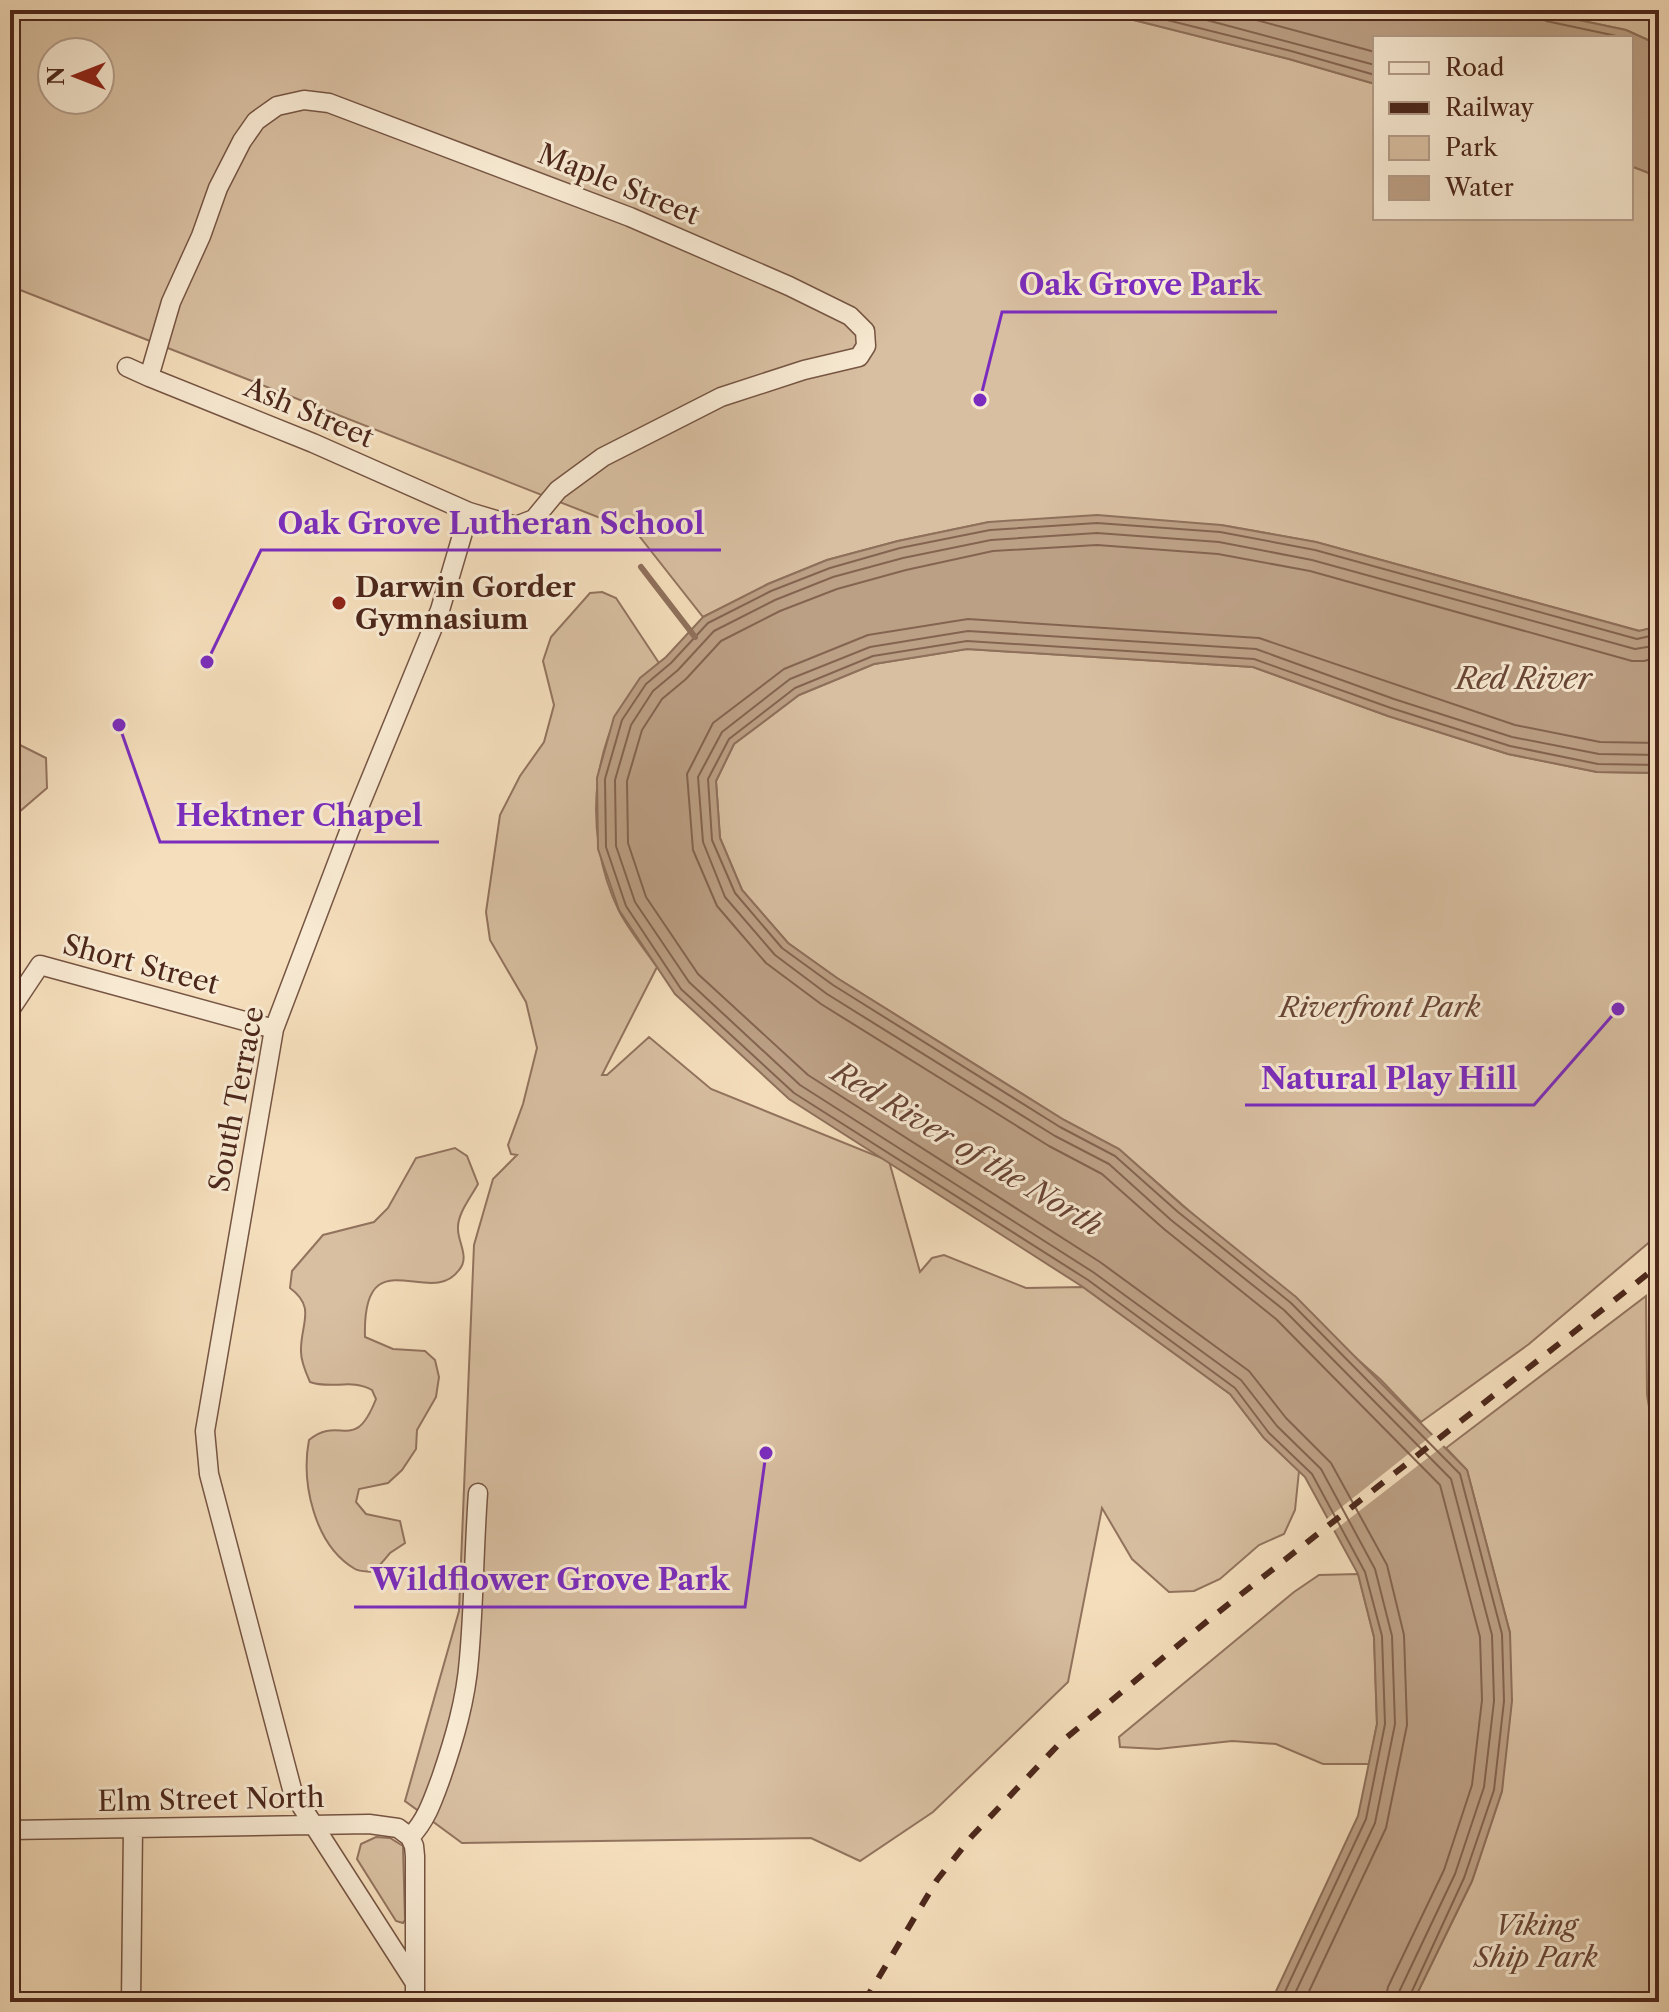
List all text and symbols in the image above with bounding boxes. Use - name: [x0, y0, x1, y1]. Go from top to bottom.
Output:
- north arrow: [36, 36, 116, 116]
- legend: [1373, 36, 1633, 220]
- text: Road: [1445, 53, 1505, 82]
- text: N: [43, 66, 70, 86]
- text: Railway: [1445, 93, 1535, 122]
- text: Park: [1445, 133, 1498, 162]
- street label: Maple Street: [533, 136, 705, 232]
- text: Water: [1444, 173, 1514, 202]
- callout: Oak Grove Park: [1002, 258, 1277, 312]
- text: Oak Grove Park: [1019, 266, 1263, 303]
- street label: Ash Street: [238, 369, 379, 455]
- callout: Oak Grove Lutheran School: [261, 496, 721, 550]
- text: Oak Grove Lutheran School: [277, 505, 705, 542]
- place label: Darwin Gorder Gymnasium: [355, 570, 576, 636]
- marker: Darwin Gorder Gymnasium: [330, 594, 348, 612]
- water label: Red River: [1454, 660, 1594, 697]
- callout: Hektner Chapel: [160, 788, 439, 842]
- text: Hektner Chapel: [175, 797, 423, 834]
- street label: Short Street: [59, 927, 223, 1001]
- park label: Riverfront Park: [1278, 990, 1481, 1024]
- street label: South Terrace: [201, 1004, 271, 1194]
- callout: Natural Play Hill: [1245, 1051, 1534, 1105]
- water label: Red River of the North: [824, 1052, 1109, 1244]
- text: Natural Play Hill: [1261, 1060, 1517, 1097]
- callout: Wildflower Grove Park: [354, 1553, 745, 1607]
- text: Wildflower Grove Park: [370, 1561, 730, 1598]
- street label: Elm Street North: [97, 1780, 325, 1818]
- park label: Viking Ship Park: [1472, 1908, 1598, 1974]

